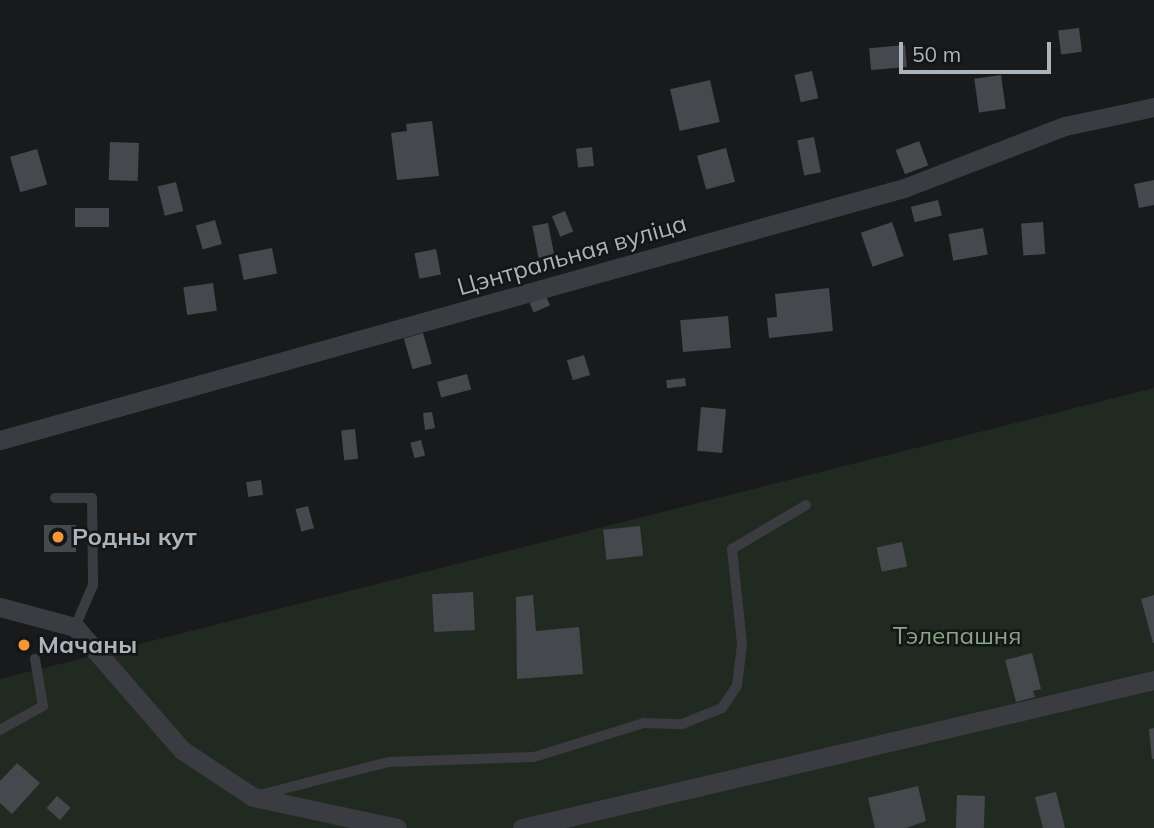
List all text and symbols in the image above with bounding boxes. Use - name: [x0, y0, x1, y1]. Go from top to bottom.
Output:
- scale bar: [902, 28, 1054, 72]
- text: 50 m: [912, 41, 961, 67]
- street label: Цэнтральная вуліца: [454, 208, 690, 302]
- place label: Родны кут: [72, 523, 197, 551]
- marker: Родны кут: [50, 529, 66, 545]
- park label: Тэлепашня: [893, 622, 1021, 650]
- place label: Мачаны: [38, 631, 137, 659]
- marker: Мачаны: [16, 637, 32, 653]

